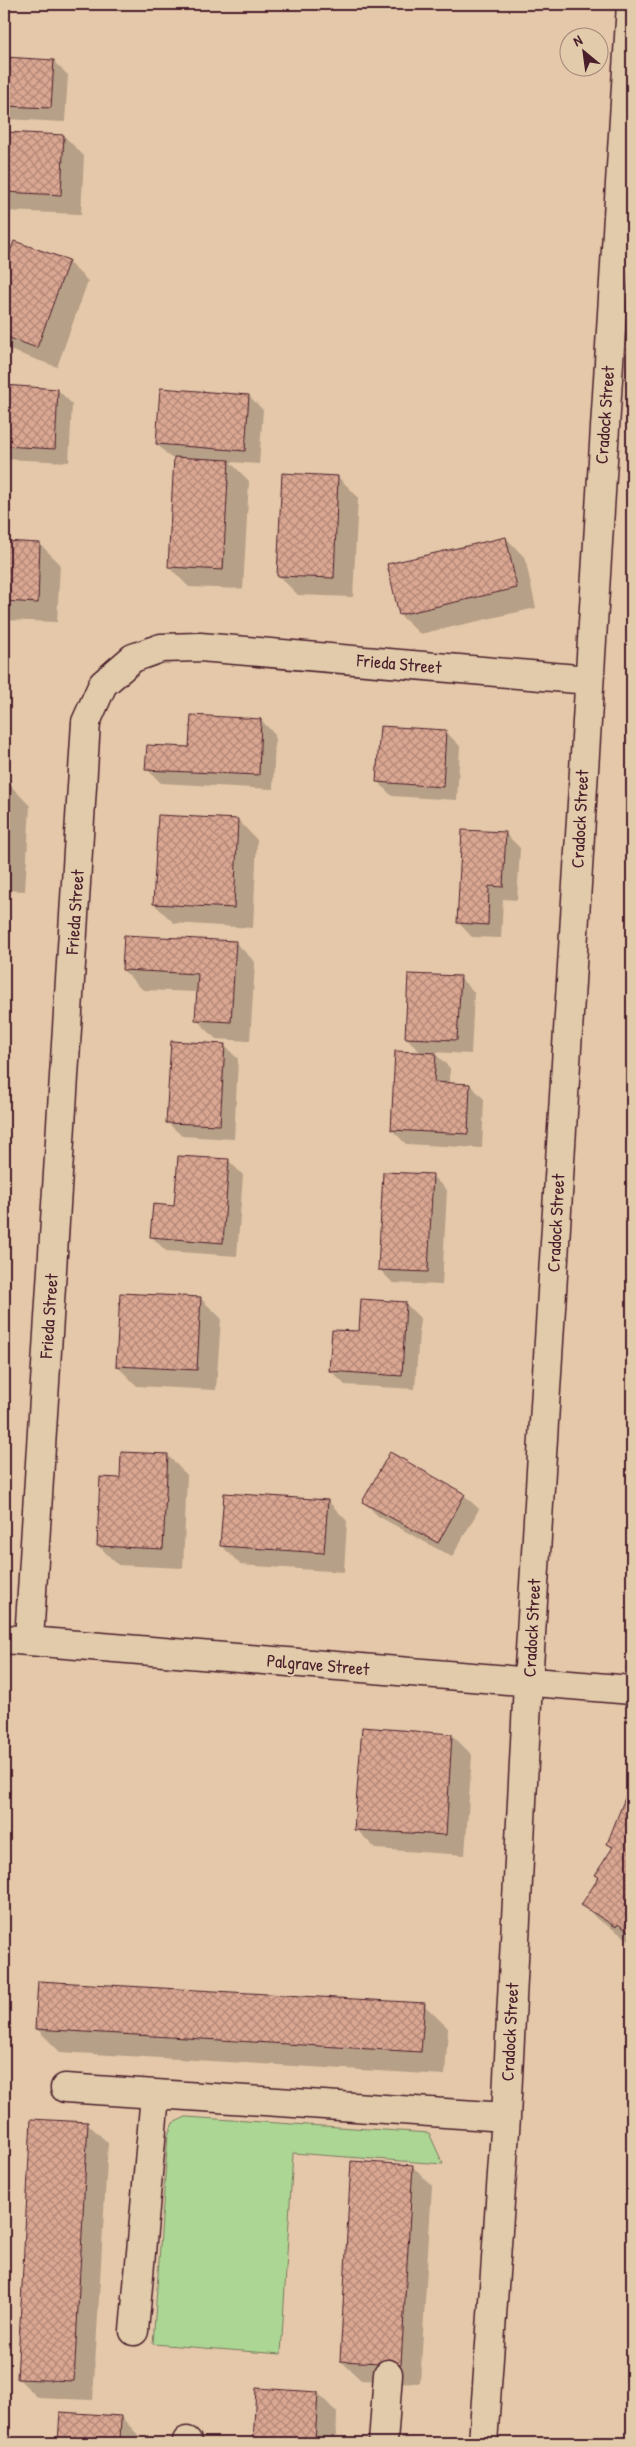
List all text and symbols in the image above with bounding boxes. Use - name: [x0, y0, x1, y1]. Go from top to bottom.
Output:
- north arrow: [558, 28, 608, 78]
- text: N: [570, 30, 586, 50]
- street label: Cradock Street: [589, 364, 620, 465]
- street label: Frieda Street: [355, 647, 443, 680]
- street label: Cradock Street: [564, 768, 595, 869]
- street label: Frieda Street: [59, 868, 90, 956]
- street label: Cradock Street: [540, 1172, 571, 1273]
- street label: Frieda Street: [33, 1272, 64, 1360]
- street label: Cradock Street: [516, 1577, 547, 1678]
- street label: Palgrave Street: [266, 1648, 371, 1682]
- street label: Cradock Street: [494, 1981, 525, 2082]

